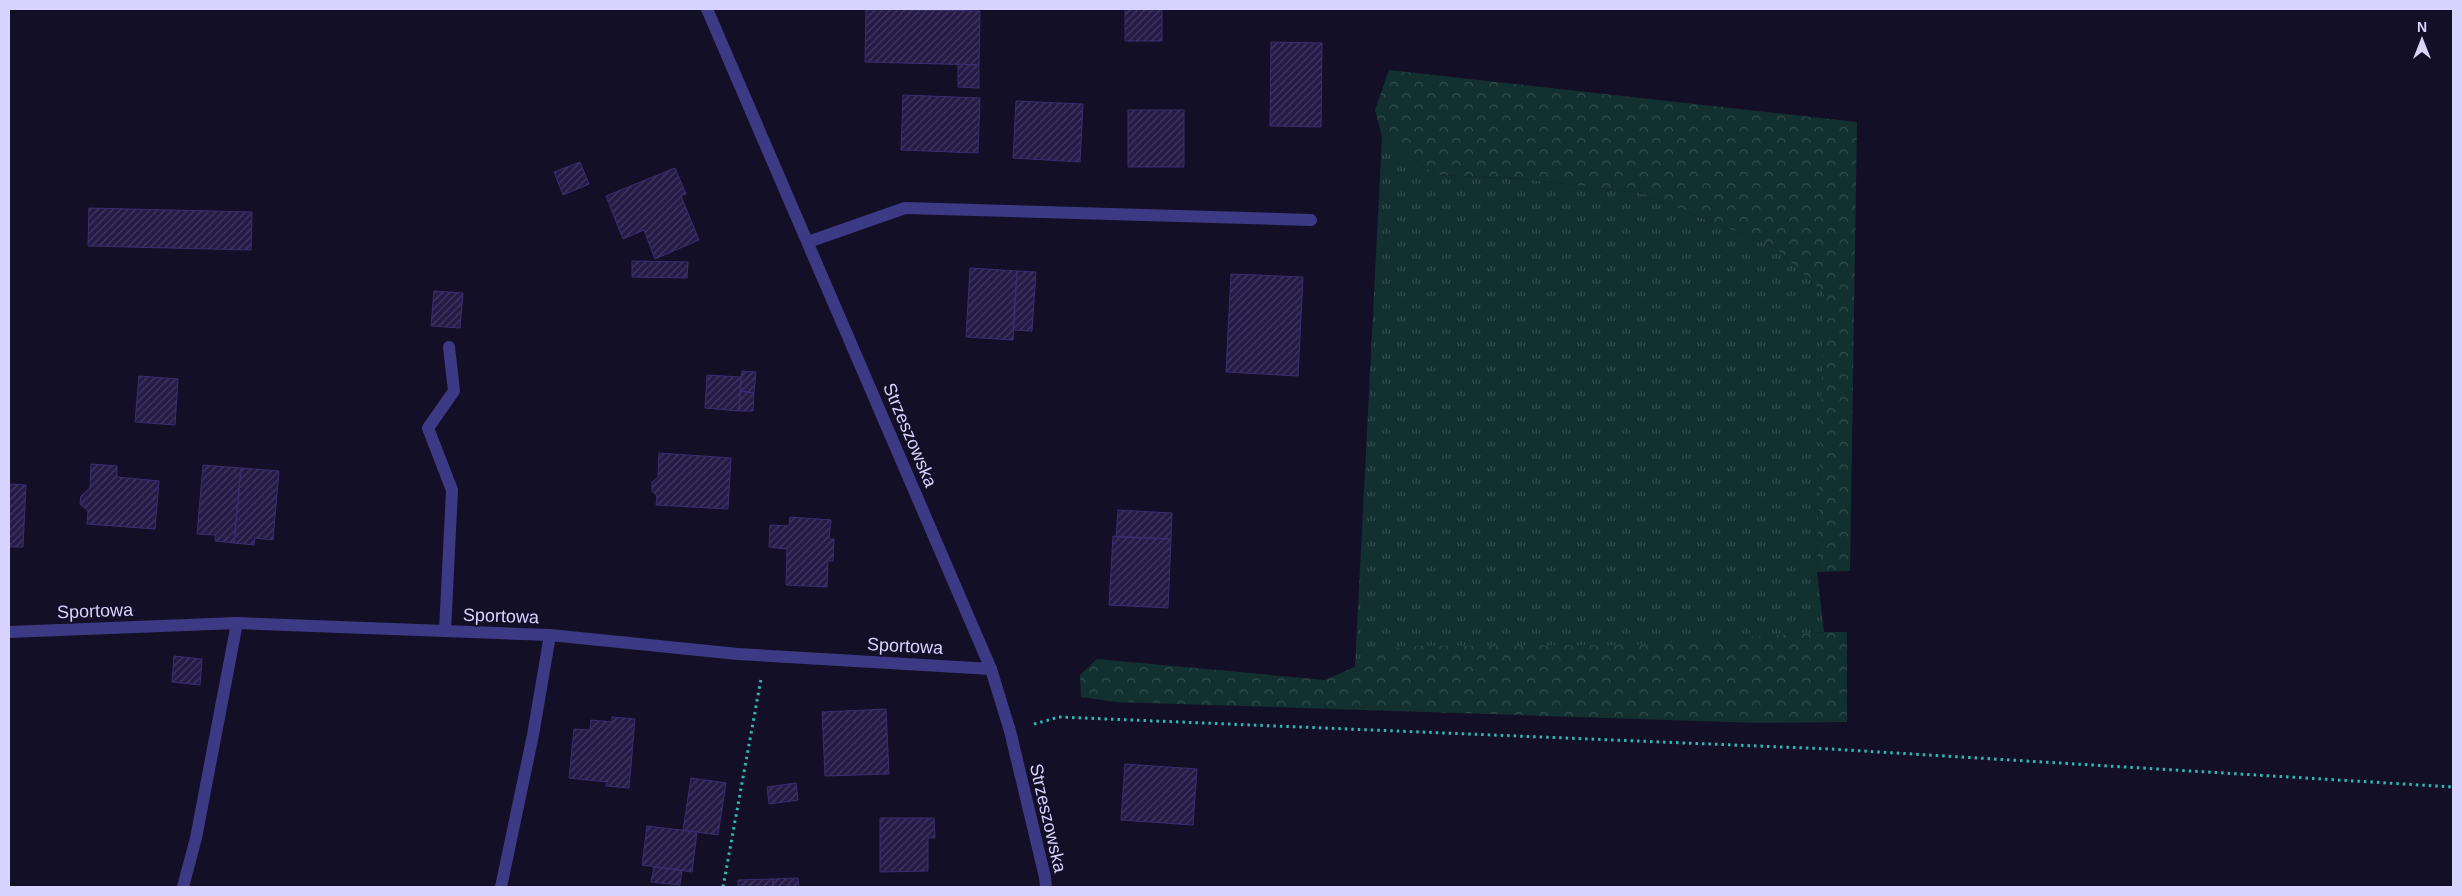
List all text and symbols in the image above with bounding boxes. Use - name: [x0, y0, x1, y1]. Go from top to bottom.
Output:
- north arrow: [2397, 15, 2447, 65]
- text: N: [2417, 19, 2427, 35]
- street label: Strzeszowska: [879, 380, 941, 491]
- street label: Sportowa: [57, 600, 134, 622]
- street label: Sportowa: [463, 605, 540, 627]
- street label: Sportowa: [867, 634, 944, 658]
- street label: Strzeszowska: [1026, 762, 1070, 875]

